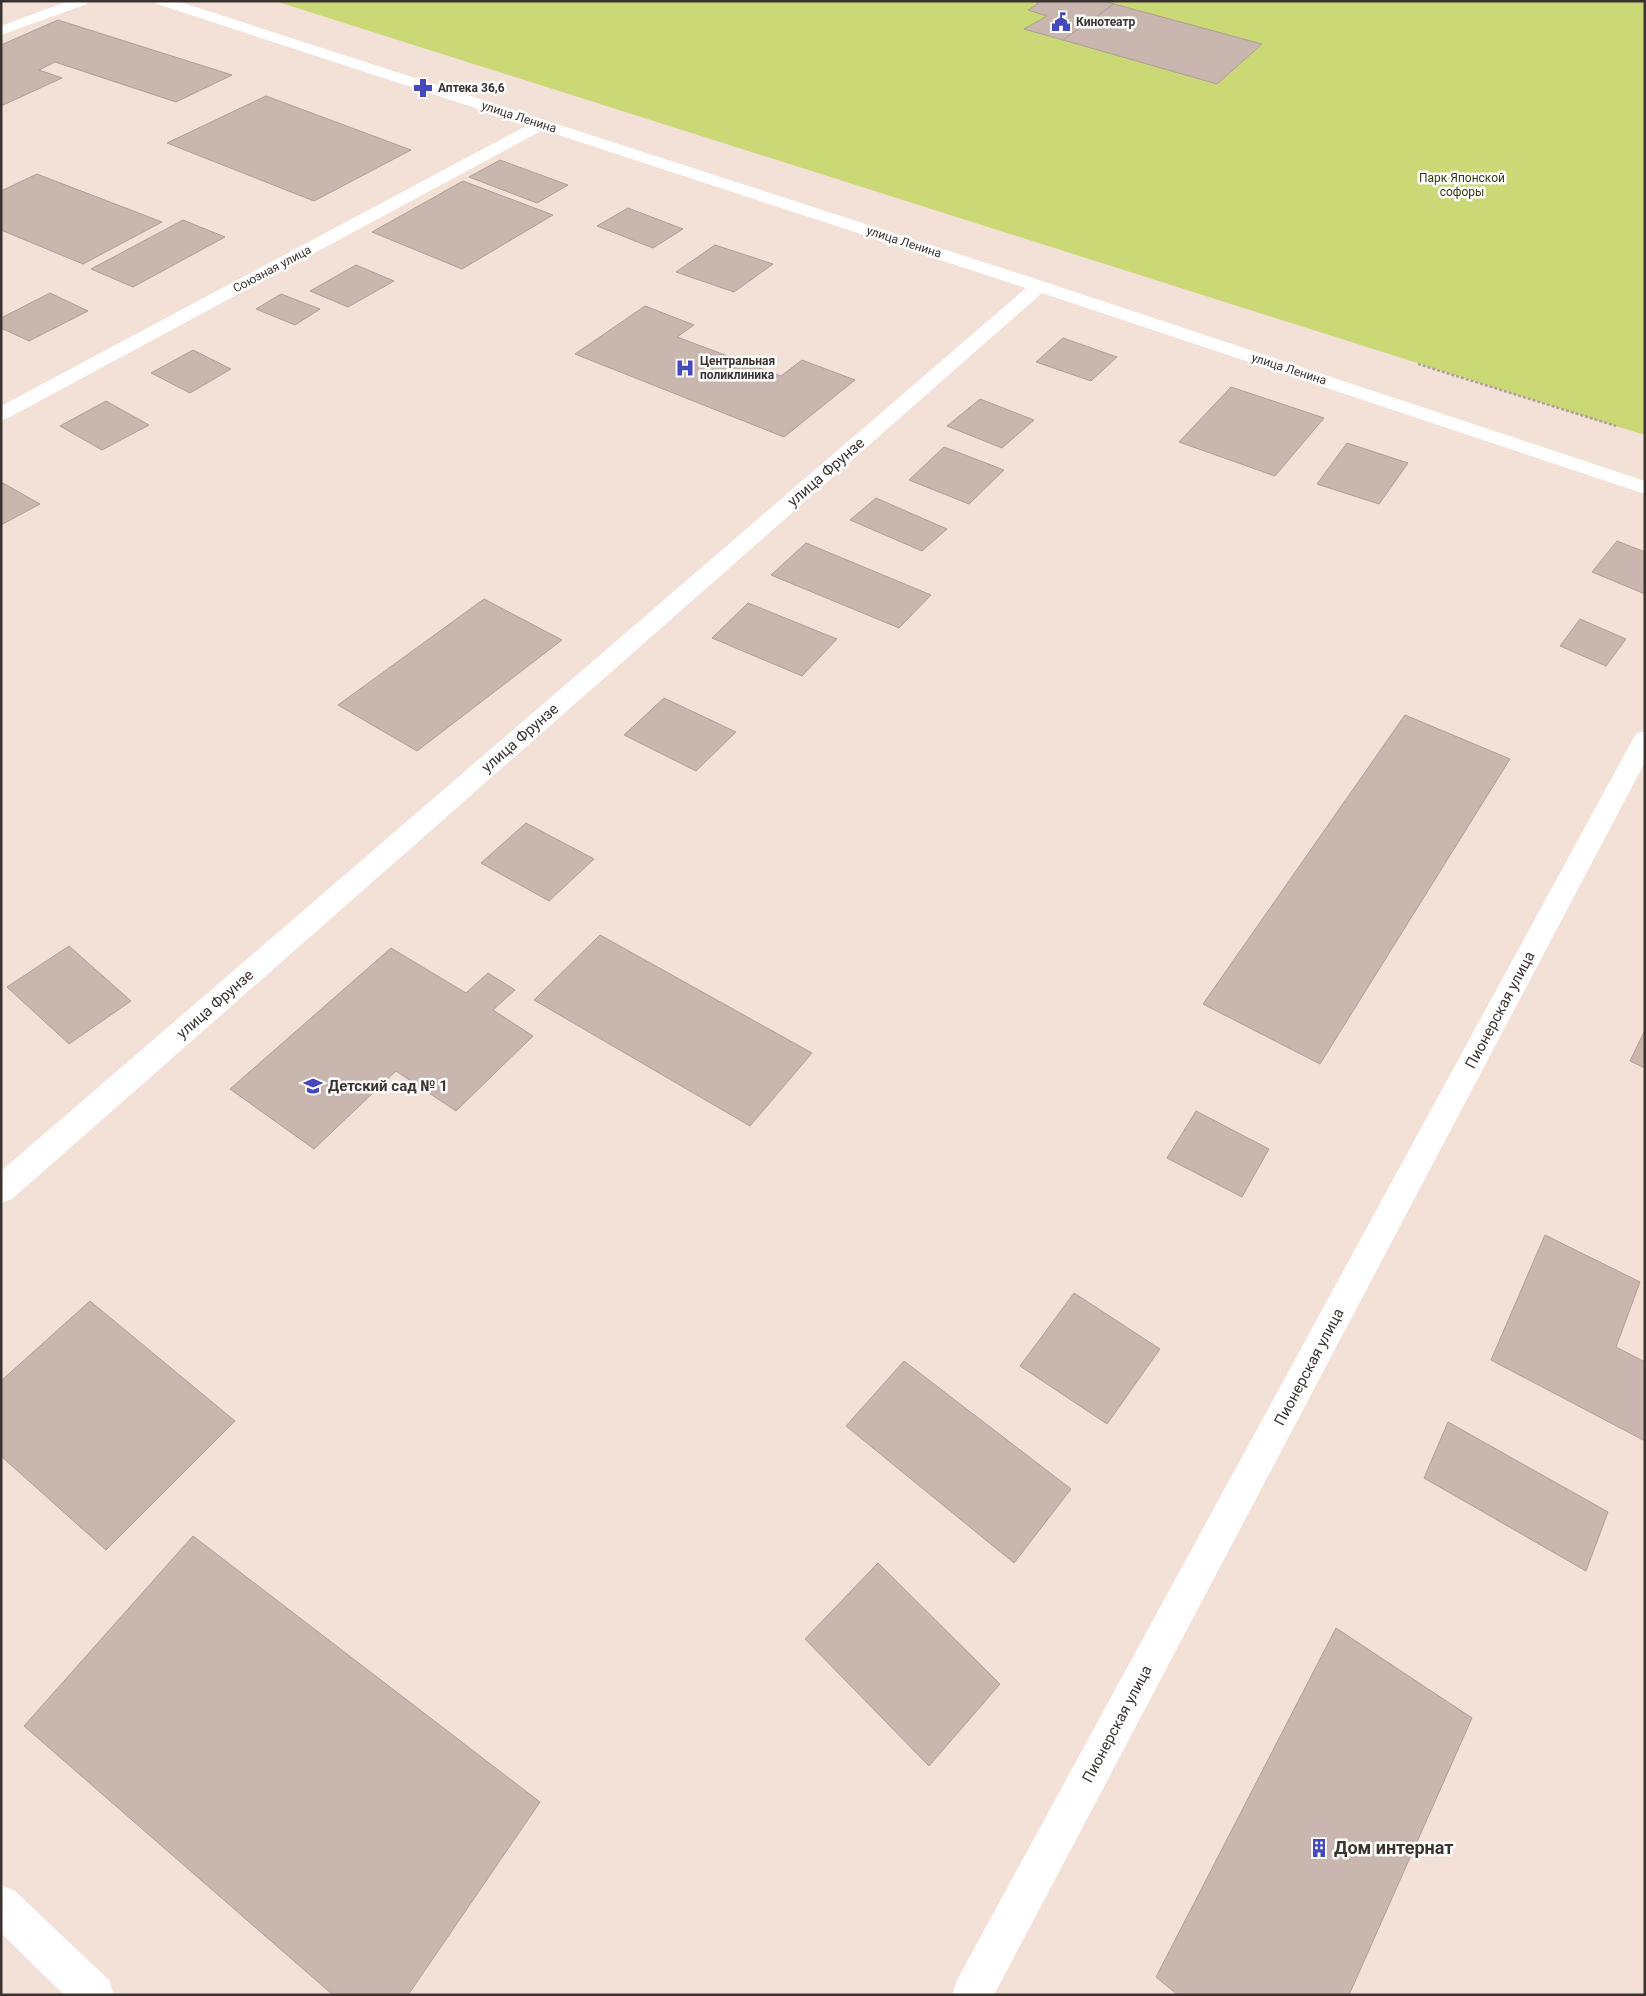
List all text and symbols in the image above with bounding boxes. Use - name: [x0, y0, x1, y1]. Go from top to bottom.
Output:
- public building icon: Кинотеатр: [1050, 11, 1072, 33]
- place label: Кинотеатр: [1076, 15, 1136, 29]
- pharmacy icon: Аптека 36,6: [412, 77, 434, 99]
- place label: Аптека 36,6: [438, 81, 505, 95]
- street label: улица Ленина: [480, 98, 558, 136]
- park label: Парк Японской софоры: [1419, 171, 1505, 199]
- street label: улица Ленина: [865, 223, 943, 261]
- street label: Союзная улица: [231, 243, 313, 295]
- street label: улица Ленина: [1250, 350, 1328, 388]
- place label: Центральная поликлиника: [700, 354, 775, 382]
- hospital icon: Центральная поликлиника: [674, 357, 696, 379]
- street label: улица Фрунзе: [784, 434, 868, 510]
- street label: улица Фрунзе: [478, 700, 562, 776]
- street label: Пионерская улица: [1461, 948, 1539, 1072]
- street label: улица Фрунзе: [173, 966, 257, 1042]
- school or university icon: Детский сад № 1: [302, 1075, 324, 1097]
- place label: Детский сад № 1: [328, 1077, 448, 1095]
- street label: Пионерская улица: [1270, 1305, 1348, 1429]
- street label: Пионерская улица: [1078, 1662, 1156, 1786]
- building icon: Дом интернат: [1308, 1837, 1330, 1859]
- place label: Дом интернат: [1334, 1837, 1453, 1858]

